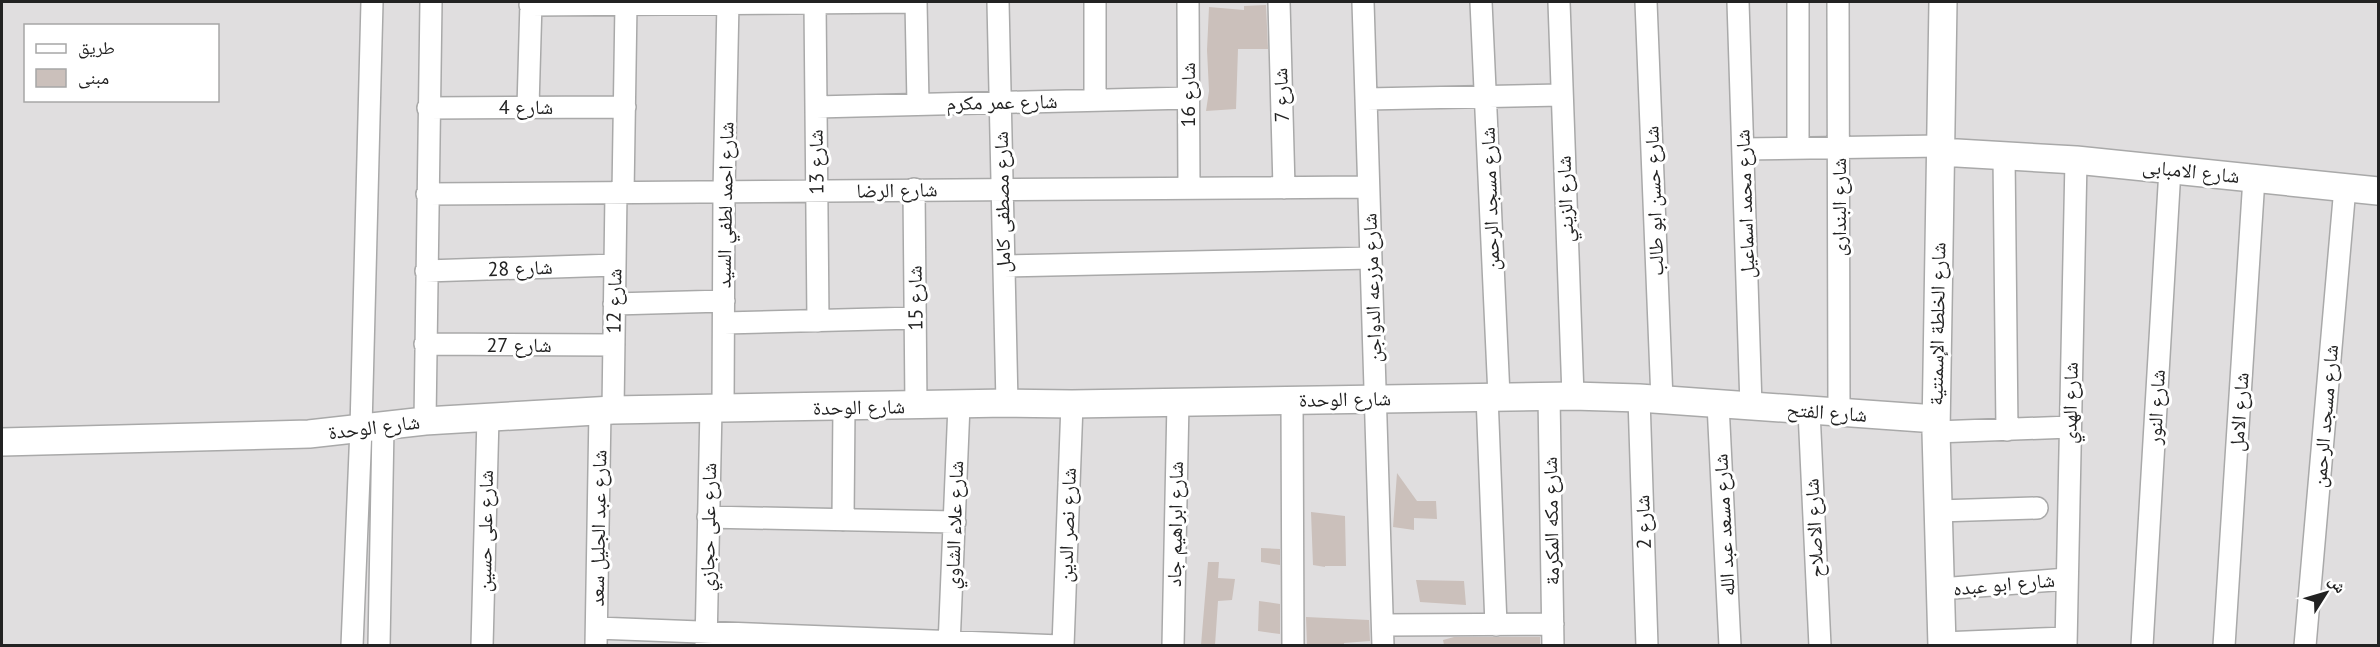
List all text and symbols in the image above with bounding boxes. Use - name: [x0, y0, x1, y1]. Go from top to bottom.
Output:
- legend: [24, 24, 219, 102]
- text: طريق: [78, 36, 115, 59]
- street label: شارع 16: [1175, 62, 1201, 128]
- text: مبنى: [78, 66, 109, 89]
- street label: شارع 7: [1267, 67, 1295, 123]
- street label: شارع عمر مكرم: [946, 88, 1058, 117]
- street label: شارع 4: [499, 94, 553, 120]
- street label: شارع احمد لطفي السيد: [711, 122, 743, 289]
- street label: شارع حسن ابو طالب: [1638, 125, 1670, 277]
- street label: شارع مسجد الرحمن: [1475, 127, 1505, 271]
- street label: شارع 13: [802, 129, 830, 195]
- street label: شارع محمد اسماعيل: [1729, 129, 1761, 279]
- street label: شارع مصطفى كامل: [988, 131, 1016, 273]
- street label: شارع الامبابى: [2141, 153, 2241, 189]
- street label: شارع الزيني: [1550, 155, 1583, 243]
- street label: شارع البندارى: [1826, 158, 1852, 256]
- street label: شارع الرضا: [856, 176, 938, 204]
- street label: شارع مزرعه الدواجن: [1356, 213, 1388, 363]
- street label: شارع الخلطة الإسمنتية: [1923, 242, 1951, 406]
- street label: شارع 28: [487, 254, 553, 282]
- street label: شارع 15: [901, 265, 929, 331]
- street label: شارع 12: [600, 268, 628, 334]
- street label: شارع 27: [486, 332, 552, 358]
- street label: شارع مسجد الرحمن: [2306, 343, 2344, 489]
- street label: شارع الهدي: [2056, 362, 2087, 444]
- street label: شارع النور: [2141, 369, 2171, 446]
- street label: شارع الامل: [2223, 371, 2255, 453]
- street label: شارع الوحدة: [1299, 385, 1391, 413]
- street label: شارع الوحدة: [813, 393, 905, 421]
- street label: شارع الفتح: [1786, 396, 1868, 428]
- street label: شارع الوحدة: [327, 408, 421, 446]
- street label: شارع عبد الجليل سعد: [584, 449, 612, 607]
- street label: شارع مسعد عبد الله: [1707, 453, 1741, 597]
- street label: شارع مكه المكرمة: [1537, 456, 1565, 586]
- street label: شارع علاء الشاوي: [939, 460, 972, 590]
- street label: شارع ابراهيم جاد: [1161, 461, 1190, 587]
- street label: شارع على حجازي: [694, 462, 725, 592]
- street label: شارع نصر الدين: [1052, 467, 1082, 583]
- street label: شارع على حسين: [471, 470, 499, 592]
- street label: شارع الاصلاح: [1798, 478, 1830, 578]
- street label: شارع 2: [1629, 494, 1657, 550]
- north arrow: [2296, 563, 2356, 623]
- street label: شارع ابو عبده: [1952, 567, 2056, 601]
- text: ش: [2325, 571, 2351, 597]

